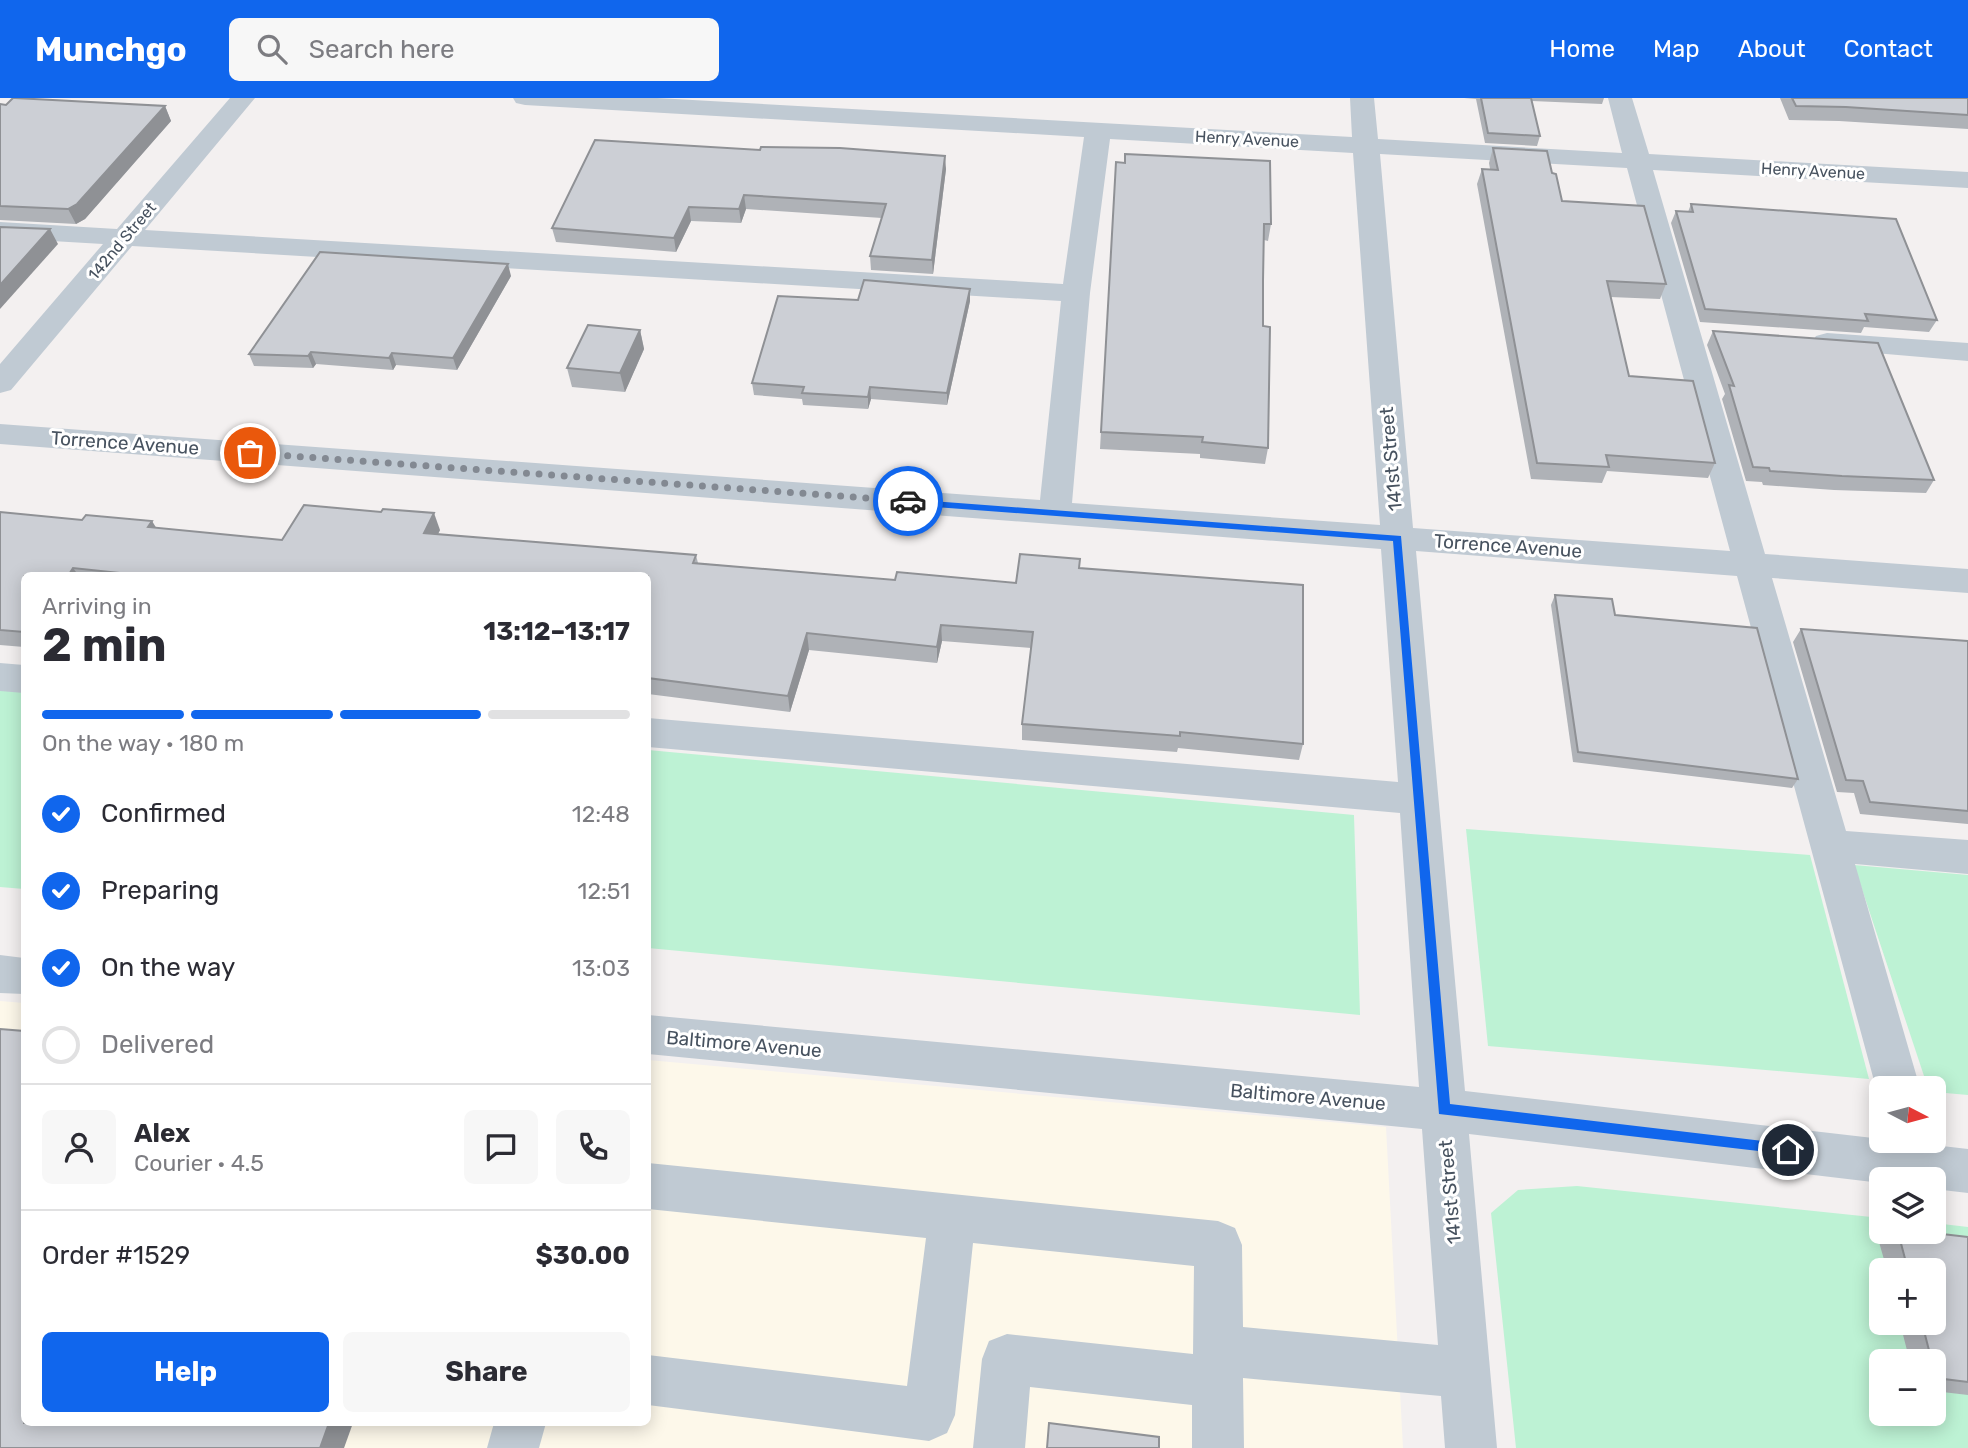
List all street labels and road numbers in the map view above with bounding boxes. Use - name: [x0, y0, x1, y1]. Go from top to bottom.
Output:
- street label: Henry Avenue: [1195, 127, 1300, 151]
- street label: Henry Avenue: [1761, 159, 1866, 183]
- street label: 142nd Street: [84, 198, 160, 284]
- street label: 141st Street: [1375, 405, 1407, 512]
- street label: Torrence Avenue: [50, 426, 200, 460]
- street label: Torrence Avenue: [1433, 529, 1583, 563]
- street label: Baltimore Avenue: [665, 1026, 823, 1062]
- street label: Baltimore Avenue: [1229, 1079, 1387, 1115]
- street label: 141st Street: [1434, 1138, 1466, 1245]

